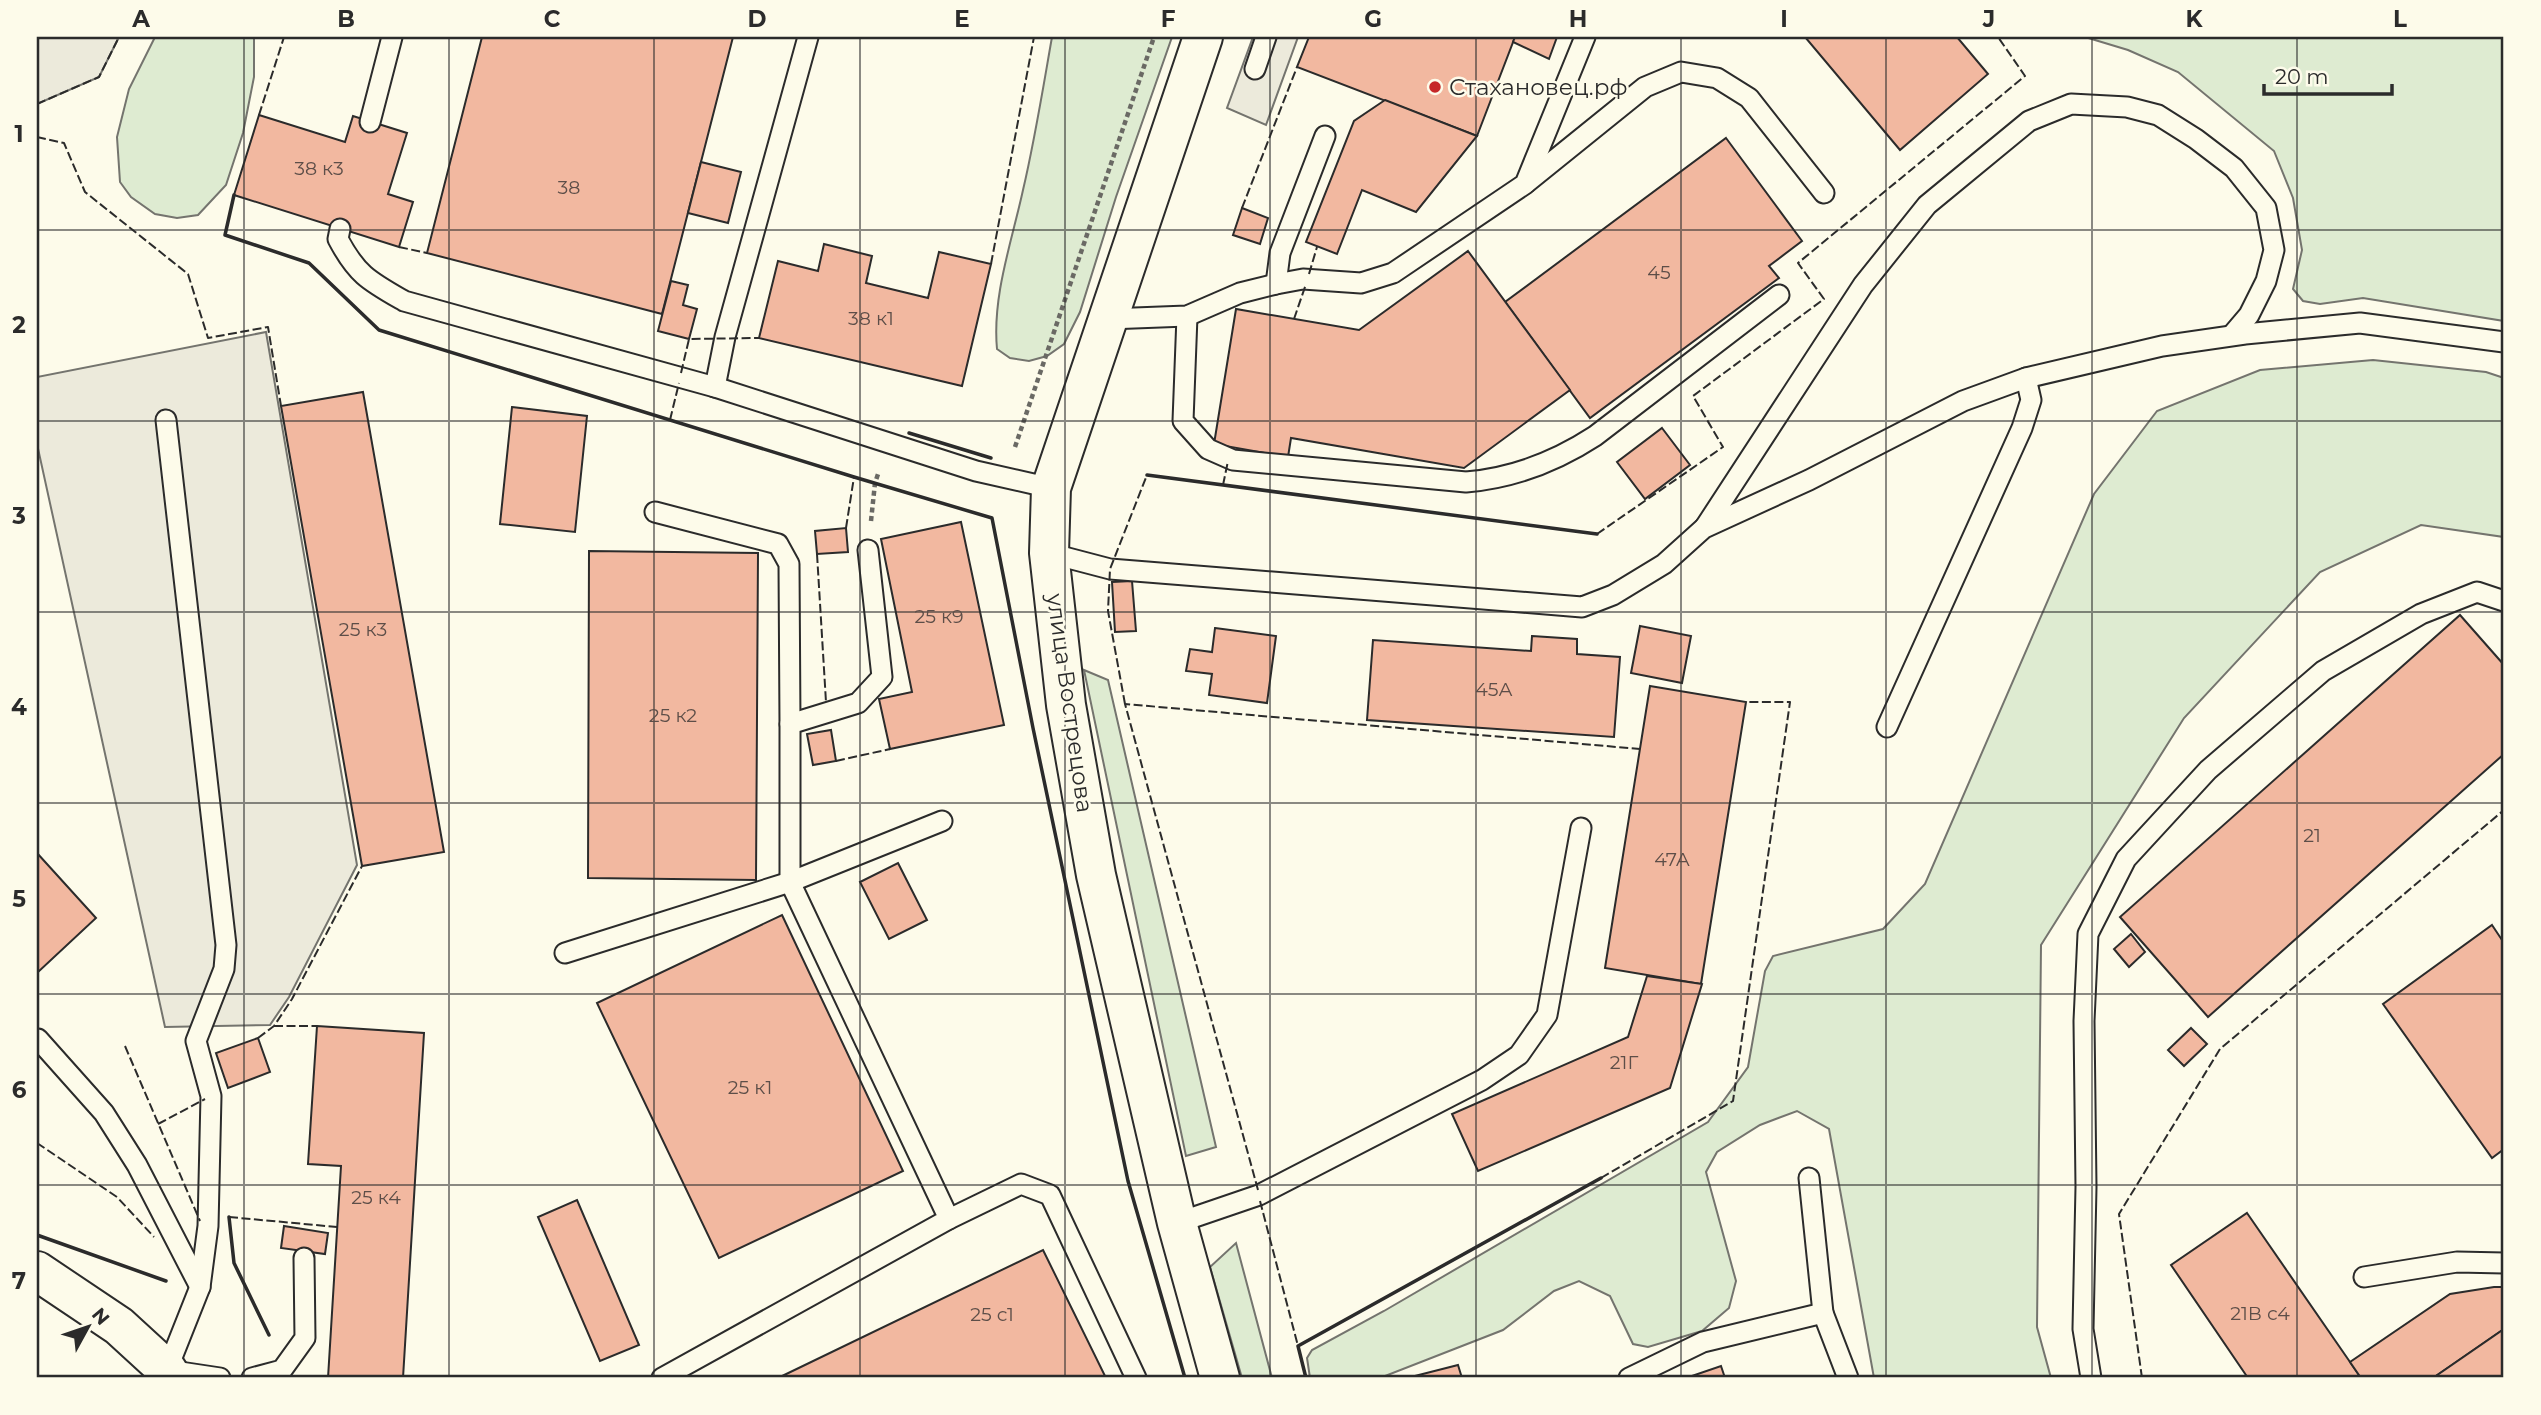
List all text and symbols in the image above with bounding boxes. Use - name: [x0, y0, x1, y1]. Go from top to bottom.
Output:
- text: A: [131, 5, 150, 33]
- text: B: [337, 5, 355, 33]
- text: C: [544, 5, 561, 33]
- text: D: [748, 5, 767, 33]
- text: E: [954, 5, 970, 33]
- text: F: [1161, 5, 1176, 33]
- text: G: [1364, 5, 1382, 33]
- text: H: [1569, 5, 1587, 33]
- text: I: [1780, 5, 1788, 33]
- text: J: [1982, 5, 1995, 33]
- text: K: [2185, 5, 2203, 33]
- text: L: [2393, 5, 2407, 33]
- scale bar: [2264, 52, 2392, 96]
- text: 20 m: [2275, 64, 2329, 89]
- place label: Стахановец.рф: [1449, 73, 1627, 101]
- marker: Стахановец.рф: [1427, 79, 1443, 95]
- text: 1: [14, 120, 24, 148]
- house number: 38 к3: [294, 157, 344, 180]
- house number: 38: [558, 176, 580, 199]
- house number: 45: [1647, 261, 1671, 284]
- house number: 38 к1: [848, 307, 894, 330]
- text: 2: [12, 311, 26, 339]
- text: 3: [11, 502, 26, 530]
- street label: улица Вострецова: [1041, 591, 1099, 814]
- house number: 25 к9: [914, 605, 964, 628]
- house number: 25 к3: [339, 618, 387, 641]
- house number: 45А: [1475, 678, 1513, 701]
- text: 4: [11, 693, 27, 721]
- house number: 25 к2: [649, 704, 697, 727]
- house number: 21: [2303, 824, 2321, 847]
- house number: 47А: [1654, 848, 1690, 871]
- text: 5: [12, 885, 26, 913]
- house number: 21Г: [1610, 1051, 1638, 1074]
- text: 6: [12, 1076, 27, 1104]
- house number: 25 к1: [728, 1076, 772, 1099]
- house number: 25 к4: [351, 1186, 401, 1209]
- text: 7: [12, 1267, 26, 1295]
- north arrow: [52, 1292, 122, 1362]
- house number: 21В с4: [2230, 1302, 2290, 1325]
- text: N: [87, 1303, 114, 1330]
- house number: 25 с1: [970, 1303, 1014, 1326]

